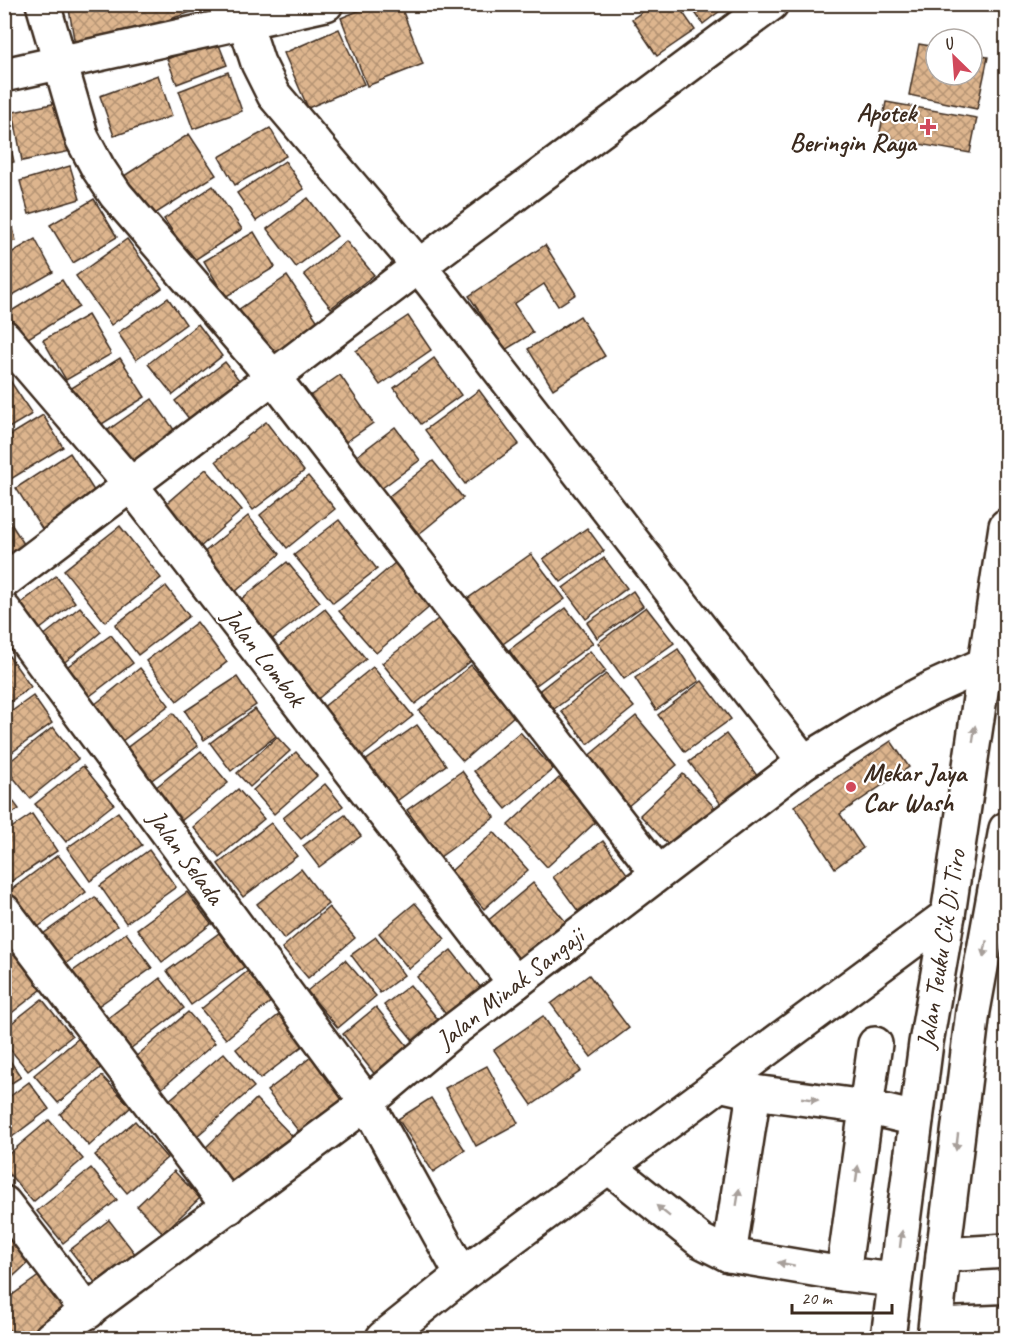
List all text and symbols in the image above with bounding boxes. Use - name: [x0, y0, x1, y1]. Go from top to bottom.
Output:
- north arrow: [924, 27, 984, 87]
- text: U: [940, 32, 959, 55]
- place label: Apotek Beringin Raya: [790, 96, 918, 159]
- marker: Apotek Beringin Raya: [921, 120, 935, 134]
- street label: Jalan Lombok: [214, 599, 314, 714]
- one-way arrow: [970, 725, 979, 744]
- place label: Mekar Jaya Car Wash: [863, 756, 969, 819]
- marker: Mekar Jaya Car Wash: [844, 780, 858, 794]
- street label: Jalan Selada: [139, 801, 232, 912]
- street label: Jalan Teuku Cik Di Tiro: [909, 845, 973, 1053]
- street label: Jalan Minak Sangaji: [428, 918, 593, 1057]
- one-way arrow: [980, 939, 989, 958]
- one-way arrow: [801, 1095, 820, 1104]
- one-way arrow: [952, 1132, 962, 1151]
- one-way arrow: [852, 1165, 861, 1184]
- one-way arrow: [733, 1187, 742, 1206]
- one-way arrow: [655, 1204, 671, 1217]
- one-way arrow: [896, 1229, 905, 1248]
- one-way arrow: [776, 1260, 795, 1269]
- scale bar: [792, 1277, 892, 1315]
- text: 20 m: [801, 1287, 834, 1309]

